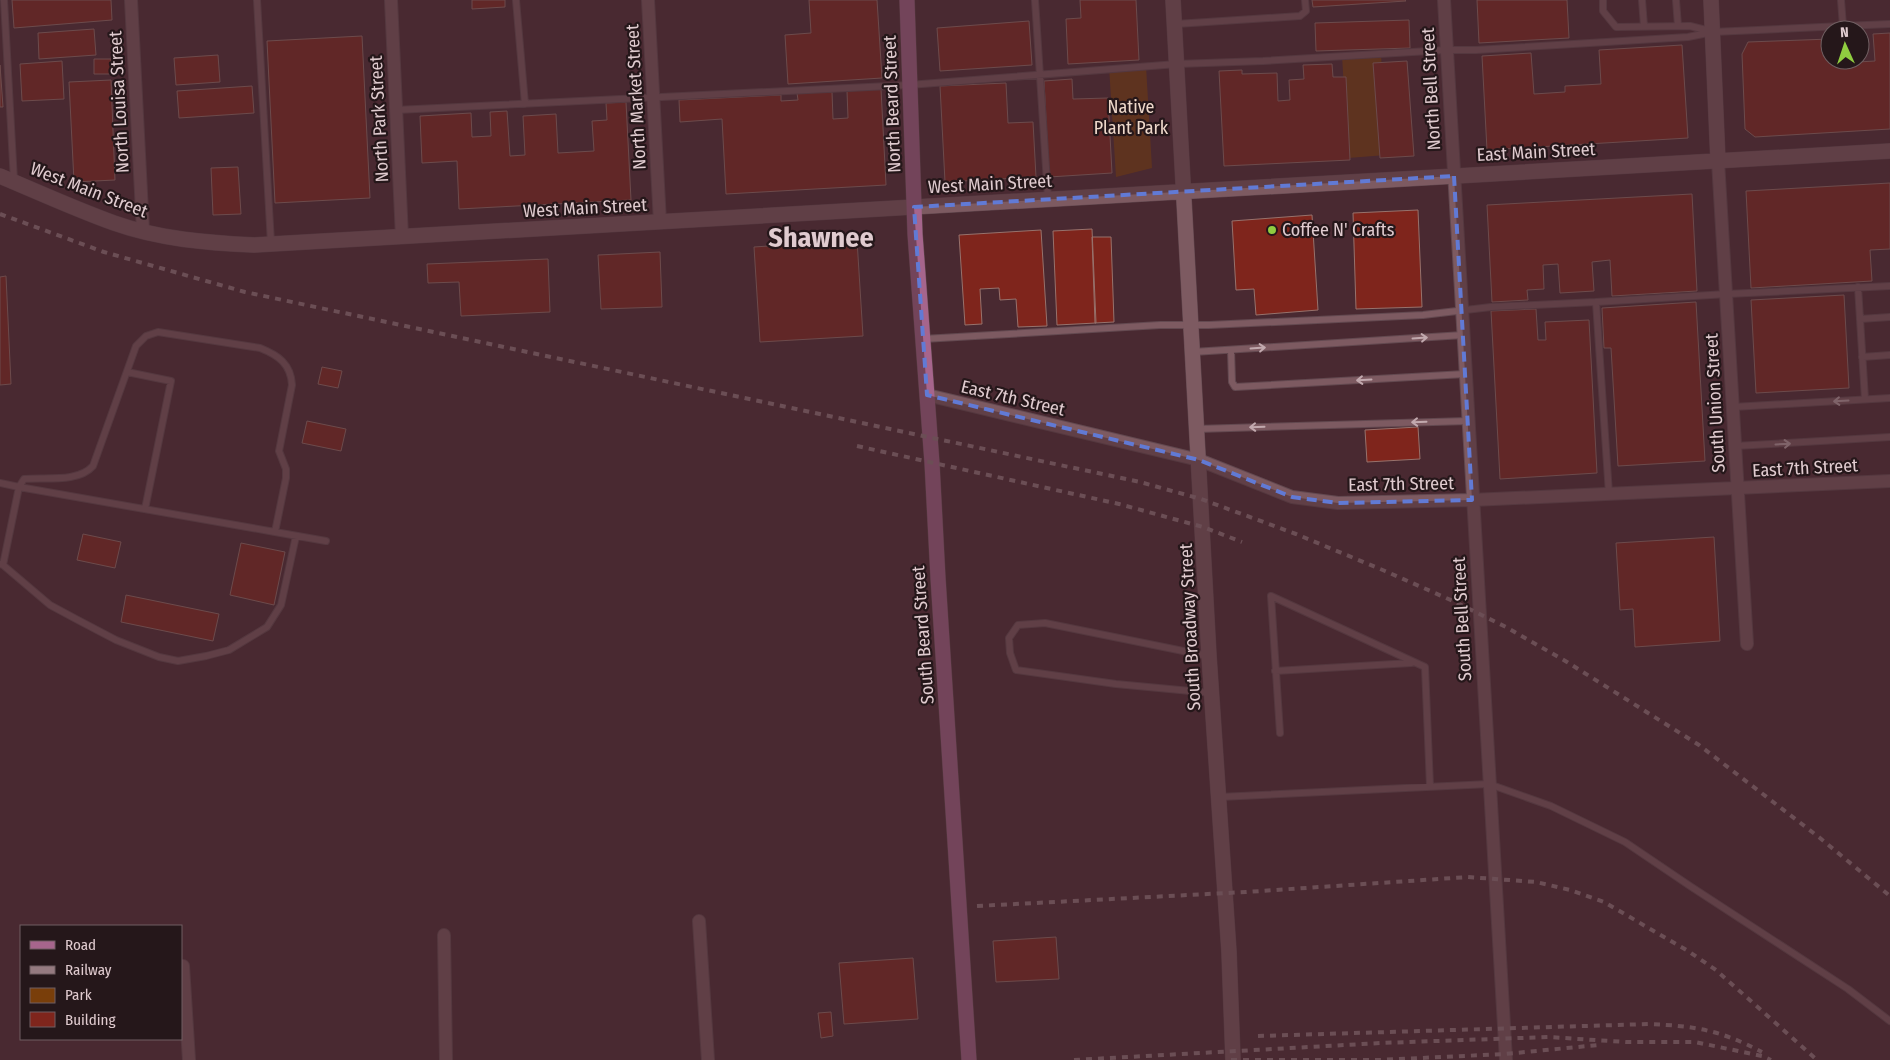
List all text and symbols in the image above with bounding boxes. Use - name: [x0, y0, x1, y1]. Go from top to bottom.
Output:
- north arrow: [1820, 20, 1870, 70]
- street label: North Market Street: [621, 24, 651, 170]
- text: N: [1840, 24, 1849, 41]
- street label: North Bell Street: [1417, 27, 1445, 151]
- street label: North Louisa Street: [104, 30, 134, 174]
- street label: North Beard Street: [879, 35, 905, 173]
- street label: North Park Street: [365, 55, 393, 183]
- park label: Native Plant Park: [1094, 96, 1169, 139]
- street label: East Main Street: [1476, 138, 1596, 166]
- street label: West Main Street: [27, 157, 151, 223]
- street label: West Main Street: [927, 170, 1053, 198]
- street label: West Main Street: [522, 194, 648, 222]
- place label: Coffee N' Crafts: [1282, 219, 1395, 241]
- district label: Shawnee: [768, 221, 874, 254]
- marker: Coffee N' Crafts: [1266, 224, 1278, 236]
- one-way arrow: [1412, 333, 1428, 342]
- street label: South Union Street: [1700, 333, 1730, 473]
- one-way arrow: [1250, 344, 1266, 353]
- street label: East 7th Street: [959, 375, 1067, 421]
- one-way arrow: [1356, 375, 1372, 384]
- one-way arrow: [1834, 396, 1850, 405]
- one-way arrow: [1411, 417, 1428, 427]
- one-way arrow: [1249, 422, 1266, 432]
- one-way arrow: [1775, 439, 1791, 448]
- street label: East 7th Street: [1752, 454, 1859, 482]
- street label: East 7th Street: [1348, 472, 1454, 496]
- street label: South Broadway Street: [1175, 543, 1205, 711]
- street label: South Bell Street: [1448, 556, 1476, 682]
- street label: South Beard Street: [907, 565, 939, 705]
- legend: [20, 925, 182, 1040]
- text: Road: [65, 936, 96, 954]
- text: Railway: [65, 961, 112, 979]
- text: Park: [65, 986, 92, 1004]
- text: Building: [65, 1011, 116, 1029]

